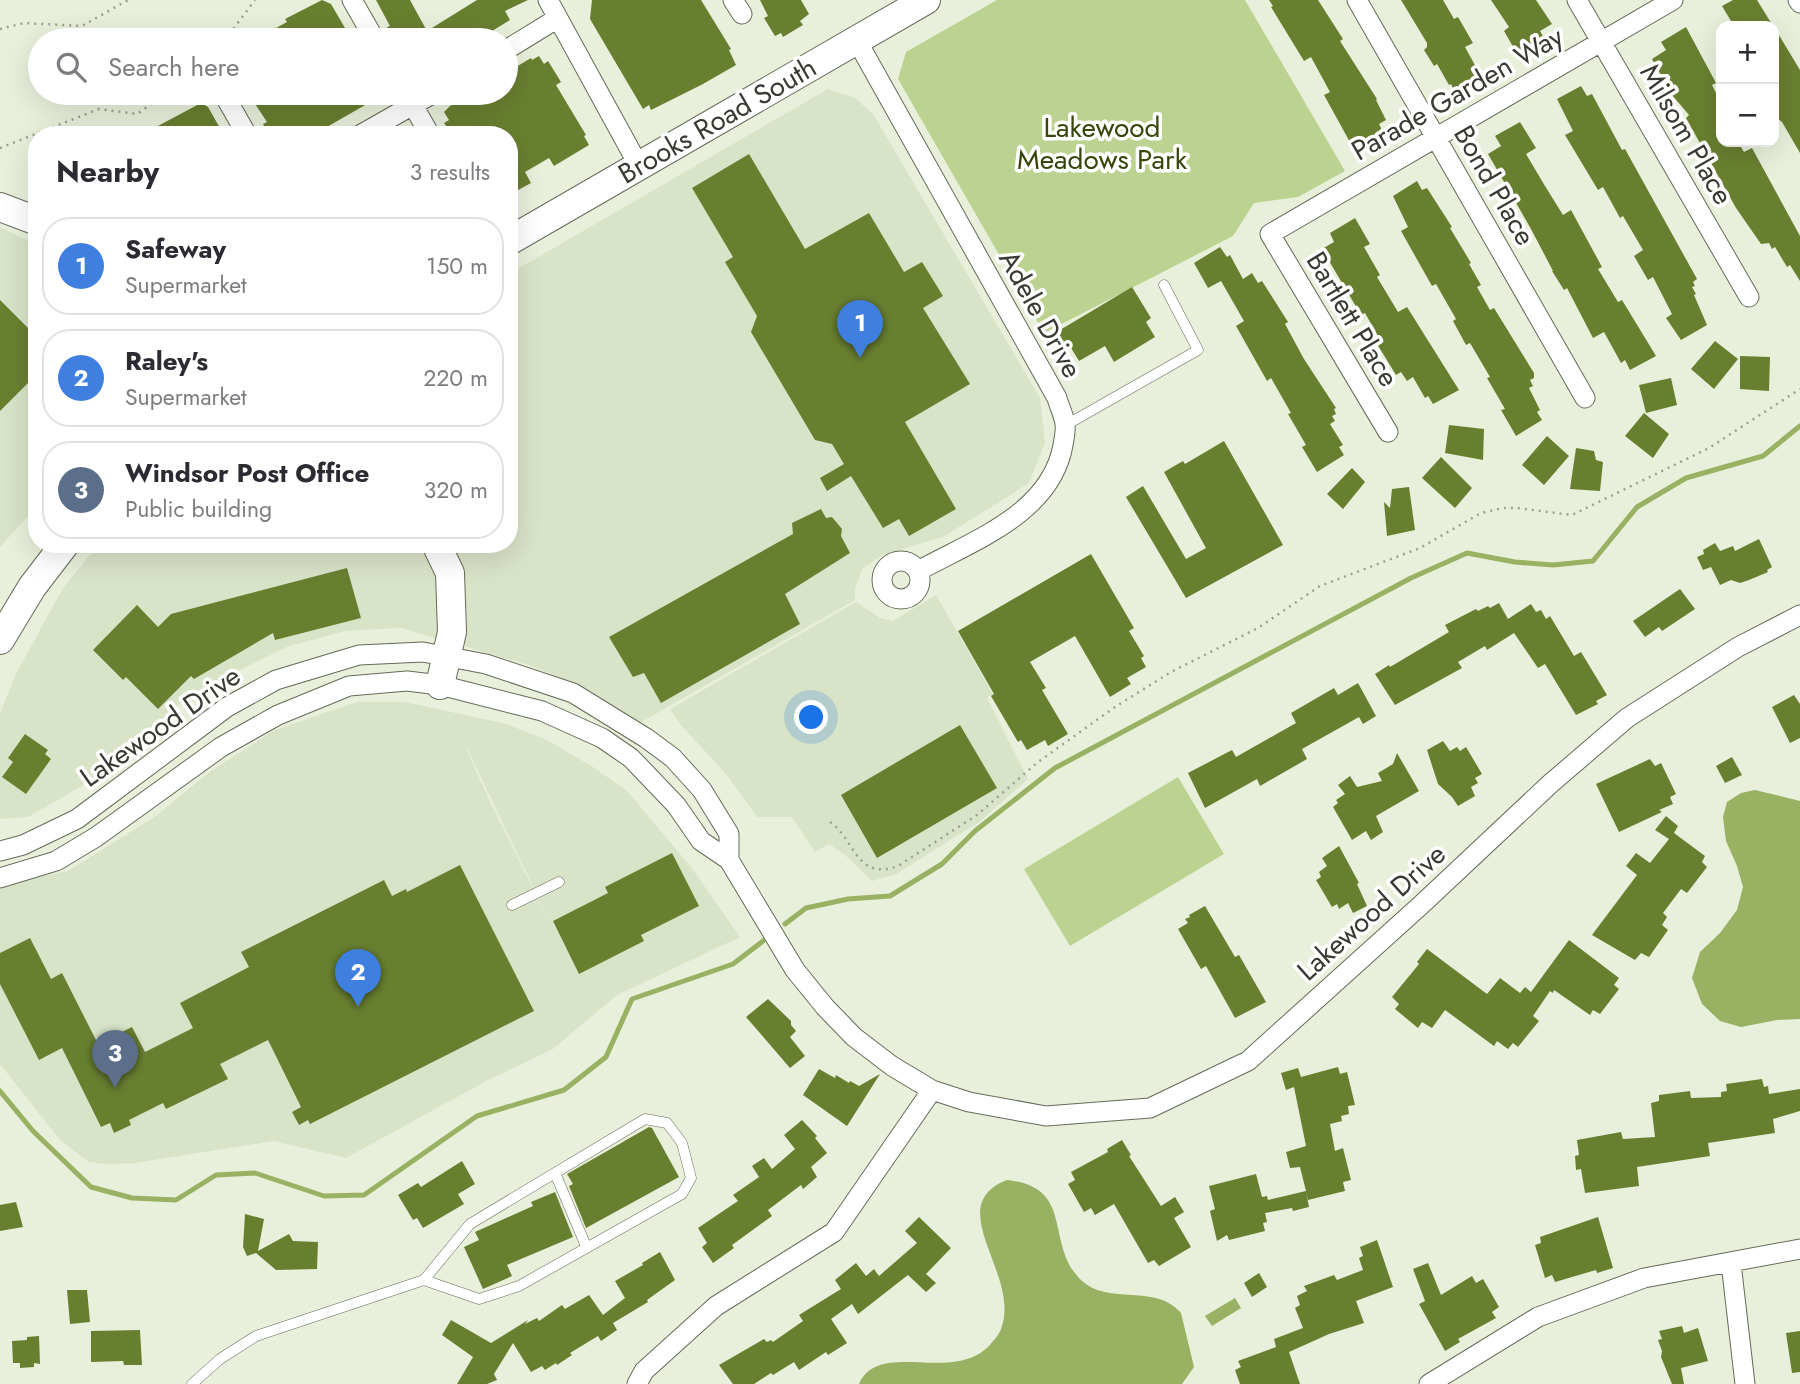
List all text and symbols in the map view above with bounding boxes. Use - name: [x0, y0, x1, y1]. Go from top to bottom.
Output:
- street label: Parade Garden Way: [1344, 16, 1571, 171]
- map controls: [1716, 21, 1779, 147]
- button: +: [1716, 21, 1779, 84]
- search box: [28, 28, 518, 105]
- street label: Brooks Road South: [610, 47, 824, 194]
- icon: search: [52, 48, 90, 86]
- text: Search here: [108, 48, 240, 86]
- street label: Milsom Place: [1630, 56, 1743, 212]
- button: −: [1716, 84, 1779, 147]
- park label: Lakewood Meadows Park: [1017, 107, 1188, 180]
- street label: Bond Place: [1444, 117, 1546, 253]
- text: Nearby: [56, 150, 159, 193]
- text: 3 results: [410, 155, 490, 189]
- text: Safeway: [125, 230, 226, 268]
- street label: Adele Drive: [989, 243, 1093, 386]
- street label: Bartlett Place: [1296, 244, 1409, 395]
- text: 1: [75, 249, 87, 283]
- text: 150 m: [426, 249, 488, 283]
- text: Supermarket: [125, 268, 247, 302]
- pin: 1: [837, 300, 883, 358]
- text: Raley's: [125, 342, 208, 380]
- text: 2: [73, 361, 89, 395]
- text: 220 m: [423, 361, 488, 395]
- text: Supermarket: [125, 380, 247, 414]
- text: Windsor Post Office: [125, 454, 369, 492]
- text: 3: [74, 473, 88, 507]
- text: 320 m: [424, 473, 488, 507]
- text: Public building: [125, 492, 272, 526]
- street label: Lakewood Drive: [72, 656, 249, 797]
- your location: [794, 700, 828, 734]
- street label: Lakewood Drive: [1288, 834, 1455, 990]
- pin: 2: [335, 949, 381, 1007]
- pin: 3: [92, 1030, 138, 1088]

